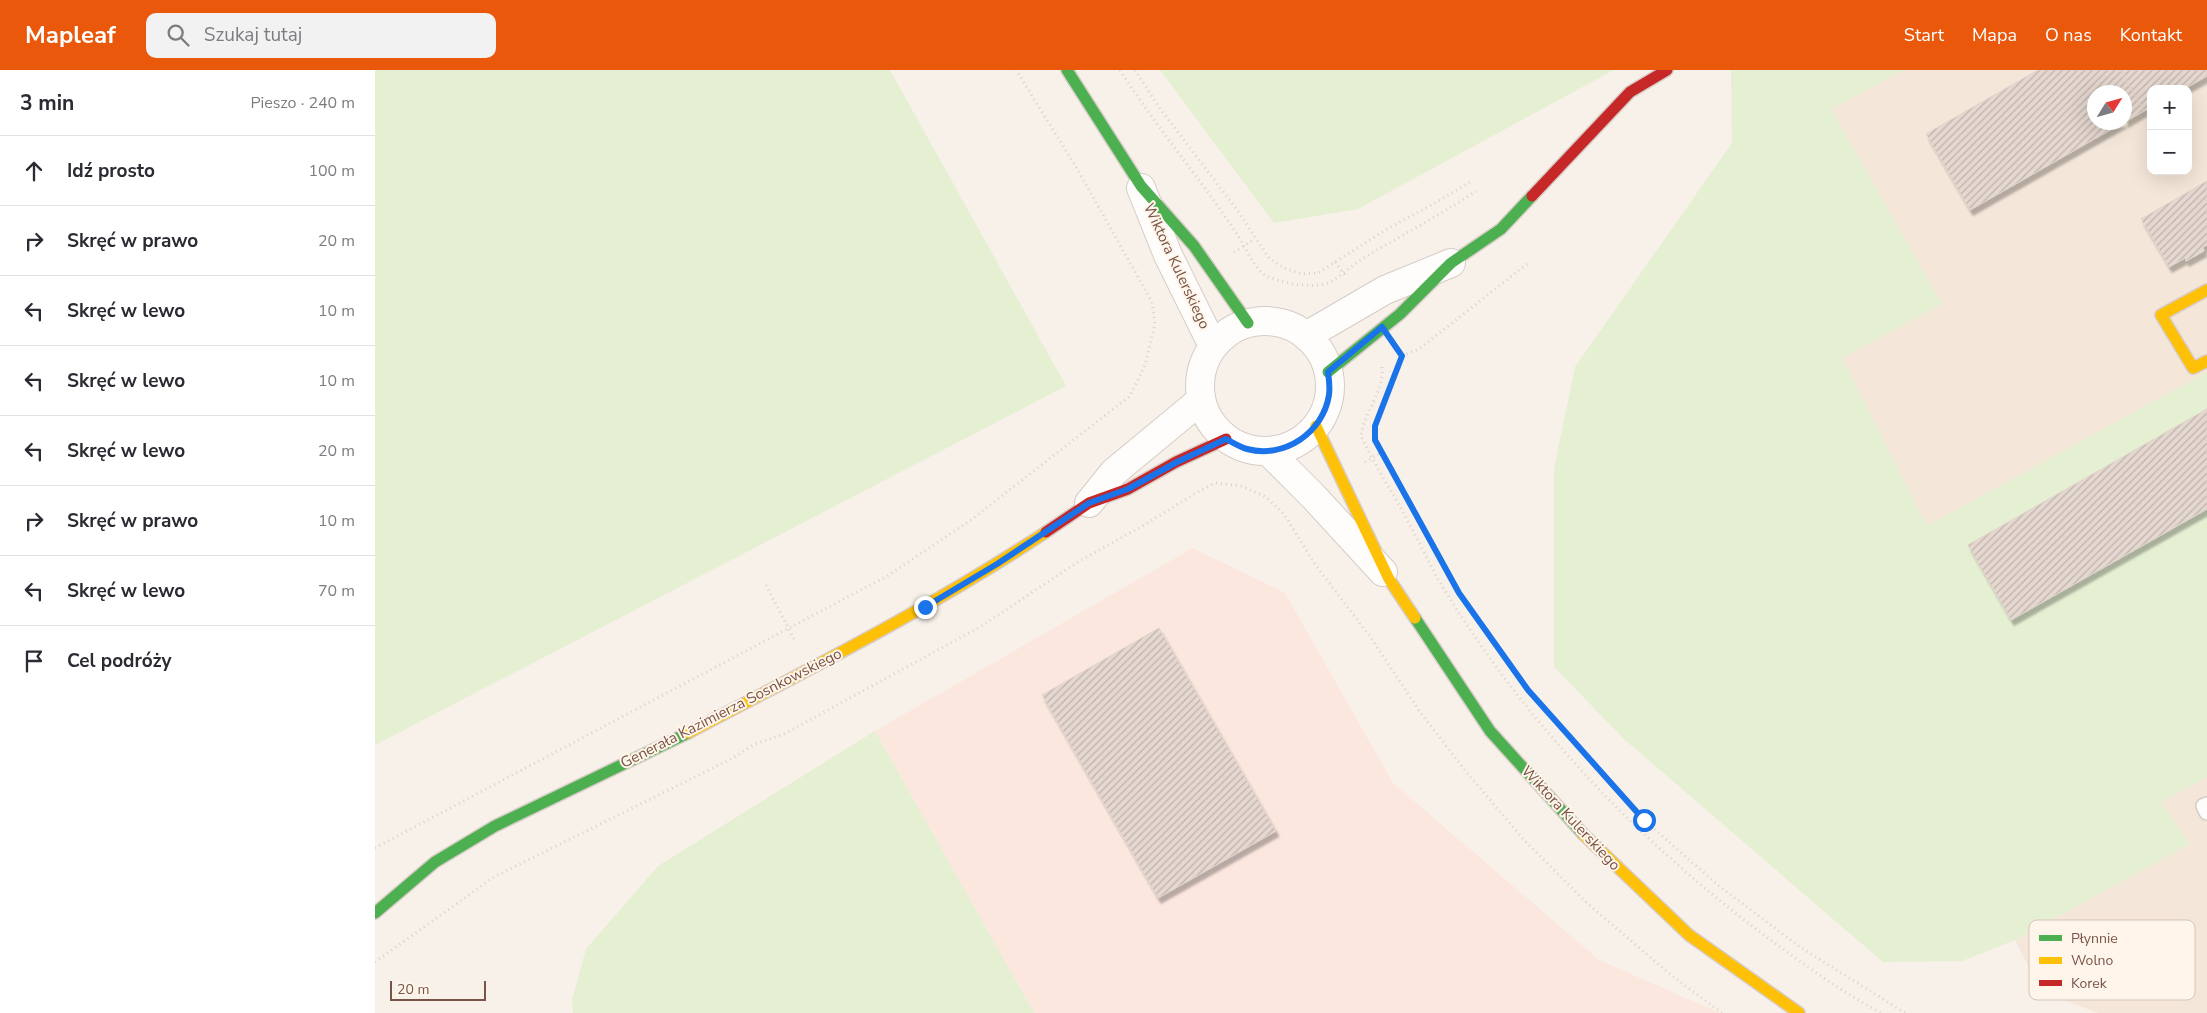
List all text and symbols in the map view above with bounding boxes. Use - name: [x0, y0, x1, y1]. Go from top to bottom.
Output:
- search box: [146, 13, 496, 58]
- text: Mapleaf: [25, 19, 116, 51]
- icon: search: [164, 21, 192, 49]
- text: Szukaj tutaj: [204, 22, 302, 48]
- text: Start: [1904, 23, 1944, 47]
- text: Mapa: [1972, 23, 2017, 47]
- text: O nas: [2045, 23, 2092, 47]
- text: Kontakt: [2120, 23, 2182, 47]
- north arrow: [2087, 85, 2132, 130]
- map controls: [2147, 85, 2192, 175]
- button: +: [2147, 85, 2192, 130]
- text: 3 min: [20, 89, 74, 117]
- text: Pieszo · 240 m: [250, 92, 355, 114]
- button: −: [2147, 130, 2192, 175]
- icon: ahead: [20, 157, 48, 185]
- text: Idź prosto: [67, 158, 155, 184]
- text: 100 m: [308, 160, 355, 182]
- street label: Wiktora Kulerskiego: [1139, 200, 1215, 332]
- icon: right: [20, 227, 48, 255]
- text: Skręć w prawo: [67, 228, 198, 254]
- text: 20 m: [318, 230, 355, 252]
- icon: left: [20, 297, 48, 325]
- text: Skręć w lewo: [67, 298, 185, 324]
- text: 10 m: [318, 300, 355, 322]
- icon: left: [20, 367, 48, 395]
- text: Skręć w lewo: [67, 368, 185, 394]
- text: 10 m: [318, 370, 355, 392]
- icon: left: [20, 437, 48, 465]
- text: Skręć w lewo: [67, 438, 185, 464]
- text: 20 m: [318, 440, 355, 462]
- icon: right: [20, 507, 48, 535]
- text: Skręć w prawo: [67, 508, 198, 534]
- text: 10 m: [318, 510, 355, 532]
- icon: left: [20, 577, 48, 605]
- text: Skręć w lewo: [67, 578, 185, 604]
- text: 70 m: [318, 580, 355, 602]
- route end: [914, 596, 937, 619]
- street label: Generała Kazimierza Sosnkowskiego: [617, 643, 845, 773]
- icon: arrive: [20, 647, 48, 675]
- text: Cel podróży: [67, 648, 171, 674]
- street label: Wiktora Kulerskiego: [1517, 761, 1625, 875]
- route start: [1633, 809, 1656, 832]
- legend: [2029, 920, 2195, 1000]
- text: Płynnie: [2071, 929, 2118, 948]
- text: Wolno: [2071, 951, 2113, 970]
- text: Korek: [2071, 974, 2108, 993]
- scale bar: [390, 978, 486, 1001]
- text: 20 m: [397, 980, 429, 999]

